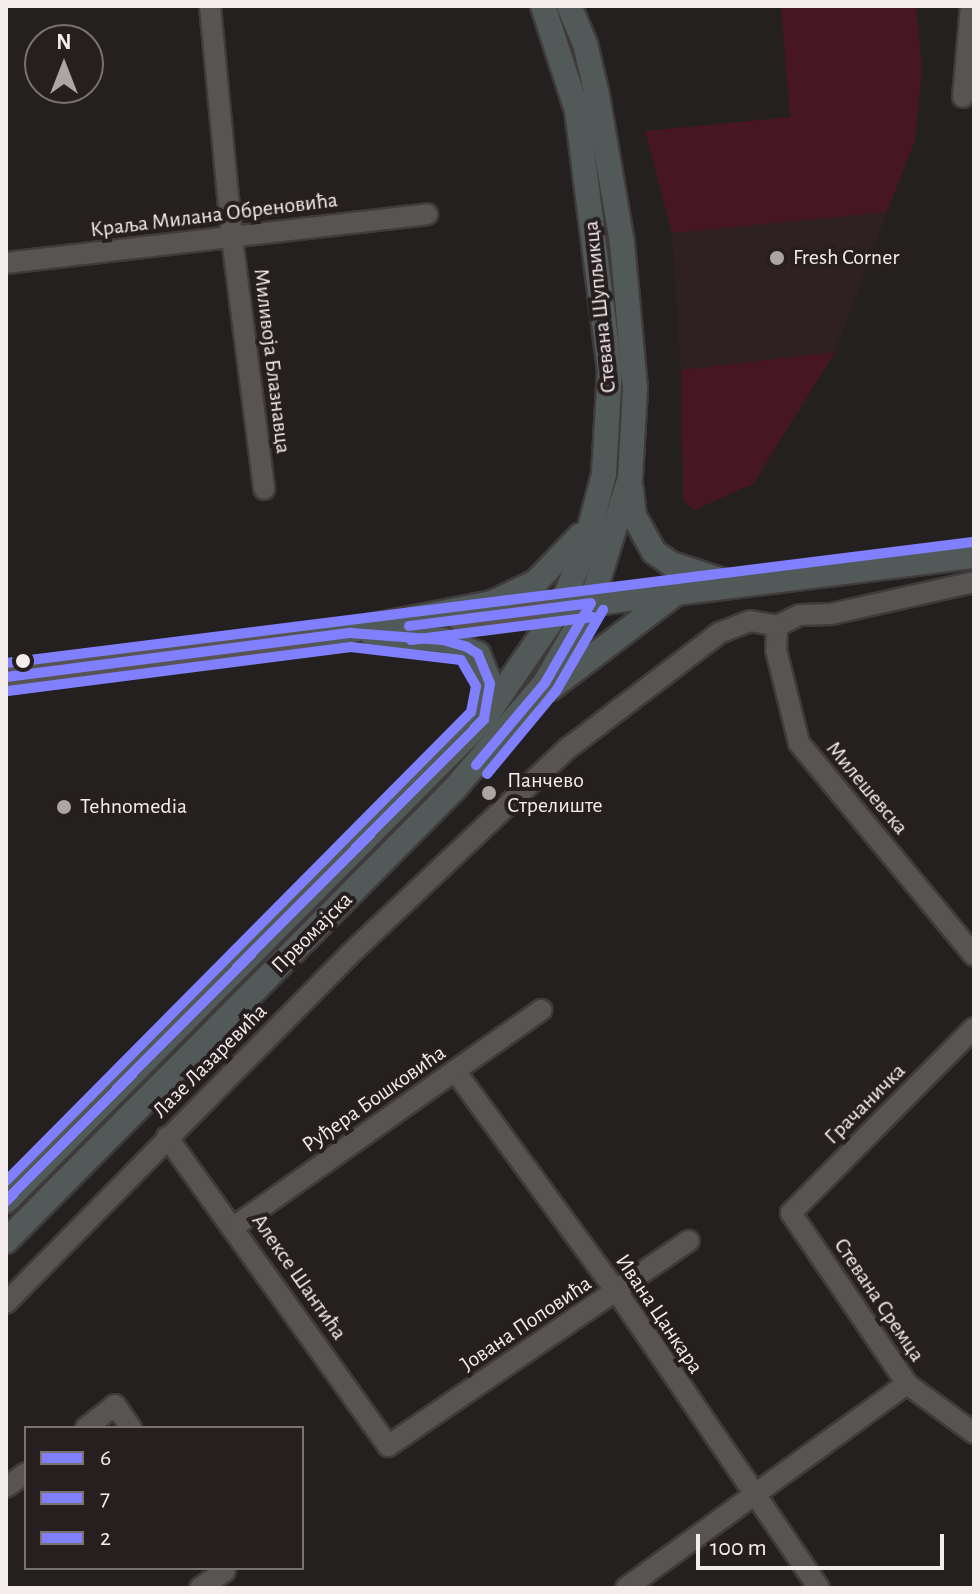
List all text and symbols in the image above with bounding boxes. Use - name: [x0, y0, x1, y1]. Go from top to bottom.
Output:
- north arrow: [24, 24, 104, 104]
- text: N: [56, 31, 72, 53]
- street label: Краља Милана Обреновића: [89, 187, 339, 243]
- street label: Стевана Шупљикца: [578, 219, 622, 395]
- place label: Fresh Corner: [793, 245, 899, 271]
- marker: Fresh Corner: [768, 249, 786, 267]
- street label: Миливоја Блазнавца: [248, 267, 296, 455]
- unlabelled marker: [15, 653, 31, 669]
- street label: Милешевска: [820, 736, 914, 840]
- place label: Панчево Стрелиште: [507, 767, 603, 818]
- marker: Панчево Стрелиште: [478, 782, 500, 804]
- place label: Tehnomedia: [80, 794, 187, 820]
- marker: Tehnomedia: [55, 798, 73, 816]
- street label: Првомајска: [266, 887, 358, 979]
- street label: Лазе Лазаревића: [147, 998, 273, 1124]
- street label: Руђера Бошковића: [297, 1040, 451, 1158]
- street label: Грачаничка: [819, 1058, 911, 1150]
- street label: Алексе Шантића: [246, 1209, 352, 1345]
- street label: Стевана Сремца: [828, 1233, 930, 1367]
- street label: Ивана Цанкара: [609, 1249, 709, 1379]
- street label: Јована Поповића: [455, 1270, 597, 1378]
- legend: [24, 1426, 304, 1570]
- text: 6: [100, 1446, 111, 1470]
- text: 7: [100, 1486, 110, 1510]
- scale bar: [700, 1518, 948, 1568]
- text: 2: [100, 1526, 111, 1550]
- text: 100 m: [710, 1536, 767, 1560]

